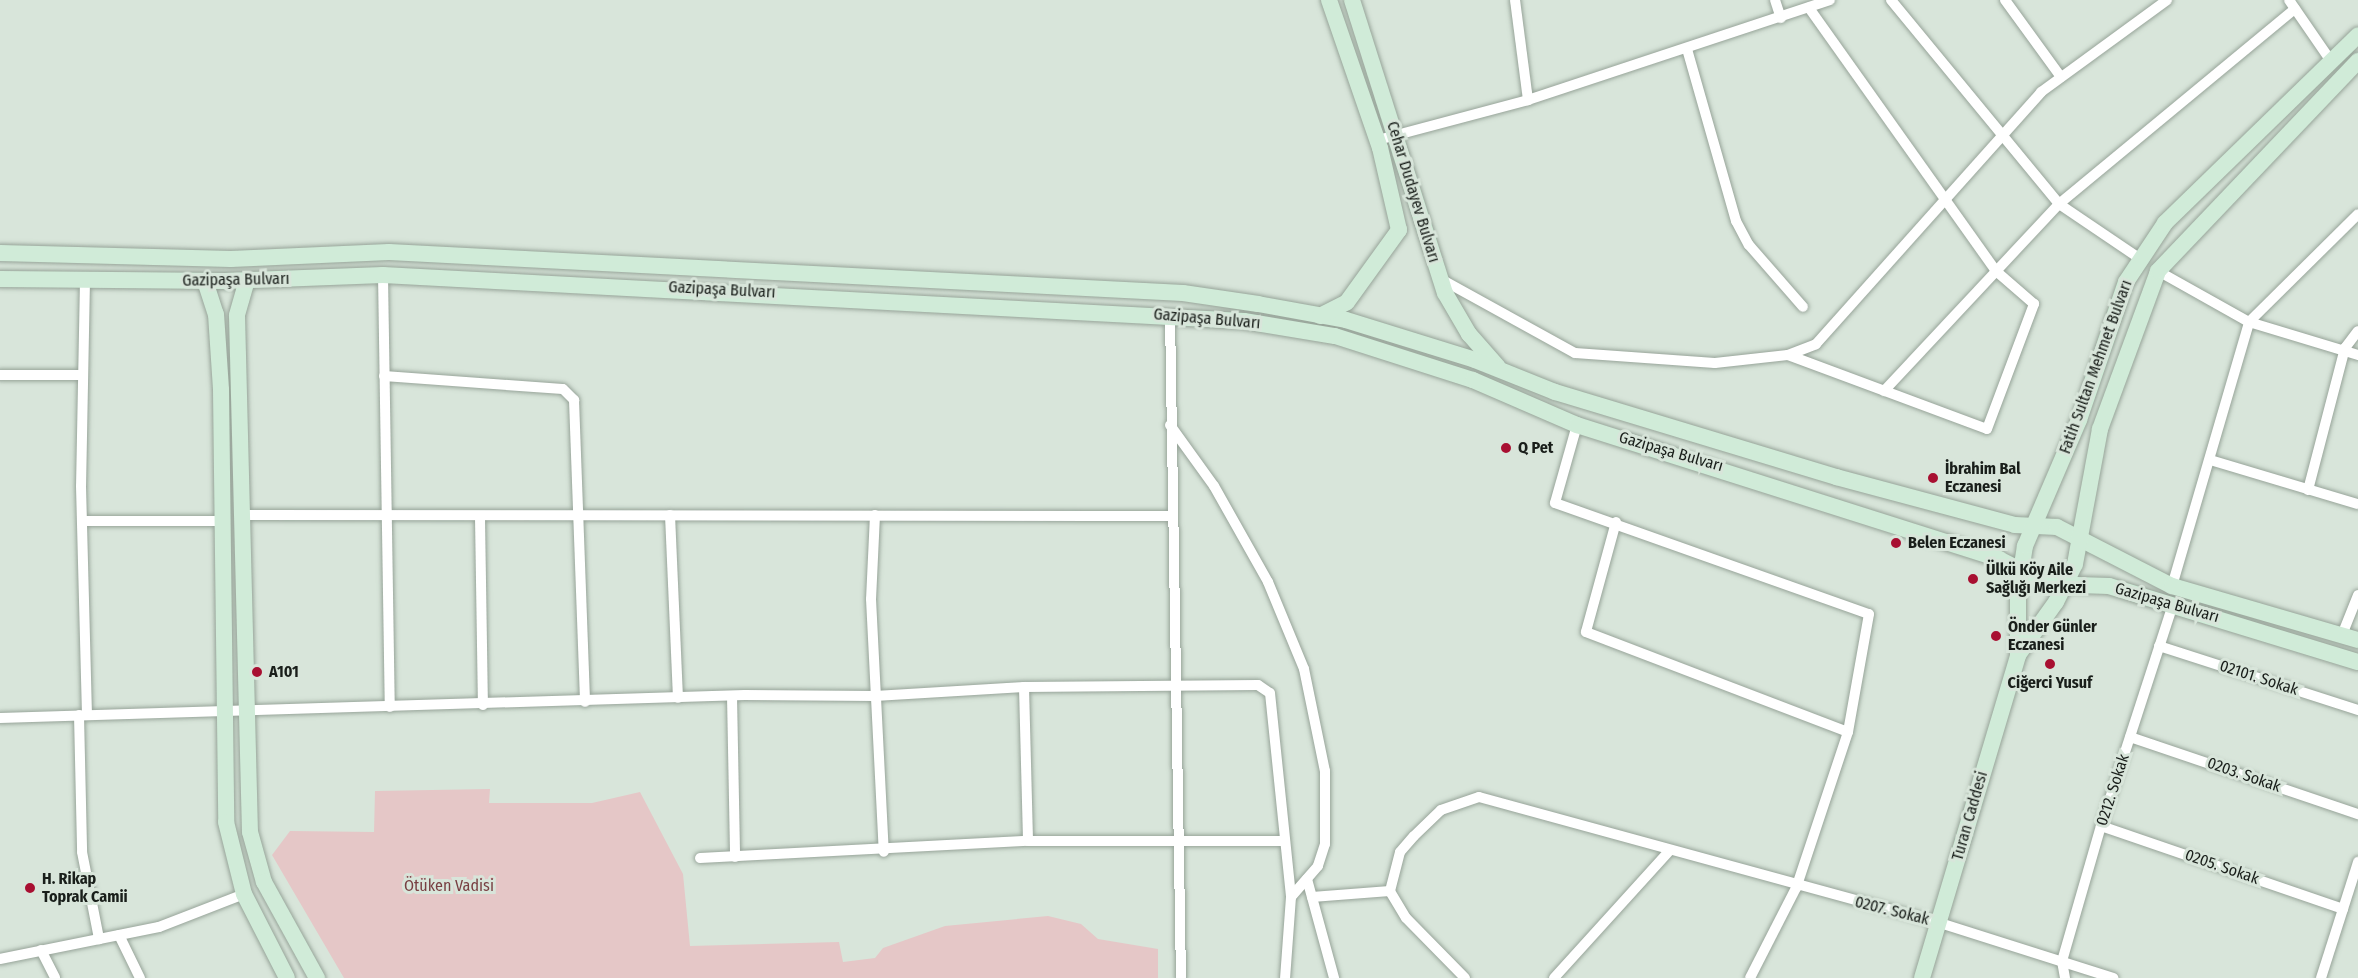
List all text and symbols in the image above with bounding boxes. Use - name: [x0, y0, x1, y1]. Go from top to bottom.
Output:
- street label: Cehar Dudayev Bulvarı: [1382, 119, 1444, 265]
- street label: Gazipaşa Bulvarı: [182, 269, 290, 291]
- street label: Gazipaşa Bulvarı: [668, 278, 776, 302]
- street label: Fatih Sultan Mehmet Bulvarı: [2056, 278, 2136, 456]
- street label: Gazipaşa Bulvarı: [1153, 305, 1261, 333]
- street label: Gazipaşa Bulvarı: [1617, 428, 1725, 476]
- place label: Q Pet: [1518, 438, 1553, 458]
- marker: Q Pet: [1499, 441, 1513, 455]
- place label: İbrahim Bal Eczanesi: [1945, 459, 2021, 497]
- marker: İbrahim Bal Eczanesi: [1926, 471, 1940, 485]
- place label: Belen Eczanesi: [1908, 533, 2006, 553]
- marker: Belen Eczanesi: [1889, 536, 1903, 550]
- place label: Ülkü Köy Aile Sağlığı Merkezi: [1986, 560, 2086, 598]
- marker: Ülkü Köy Aile Sağlığı Merkezi: [1964, 570, 1982, 588]
- street label: Gazipaşa Bulvarı: [2113, 579, 2221, 627]
- place label: Önder Günler Eczanesi: [2008, 617, 2097, 655]
- marker: Önder Günler Eczanesi: [1989, 629, 2003, 643]
- street label: 02101. Sokak: [2217, 656, 2301, 700]
- marker: Ciğerci Yusuf: [2043, 657, 2057, 671]
- place label: A101: [269, 662, 299, 682]
- marker: A101: [250, 665, 264, 679]
- place label: Ciğerci Yusuf: [2008, 673, 2092, 693]
- street label: 0212. Sokak: [2092, 752, 2134, 828]
- street label: 0203. Sokak: [2205, 753, 2283, 797]
- street label: Turan Caddesi: [1948, 769, 1992, 863]
- street label: 0205. Sokak: [2183, 845, 2261, 889]
- place label: H. Rikap Toprak Camii: [42, 869, 128, 907]
- park label: Ötüken Vadisi: [404, 876, 494, 896]
- marker: H. Rikap Toprak Camii: [23, 881, 37, 895]
- street label: 0207. Sokak: [1853, 893, 1931, 929]

